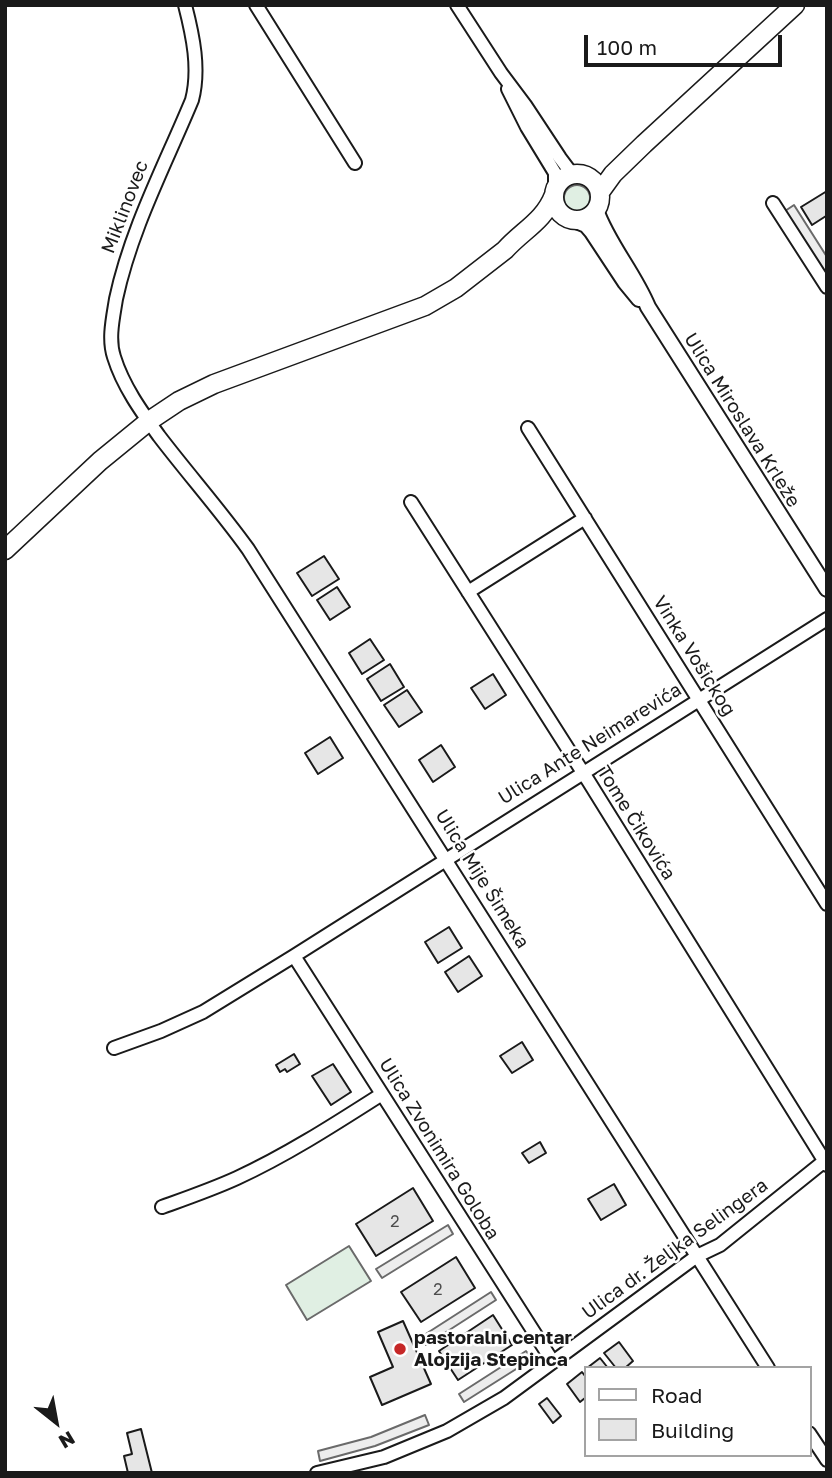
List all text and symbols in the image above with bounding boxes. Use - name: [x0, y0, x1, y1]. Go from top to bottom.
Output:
- scale bar: [587, 21, 785, 65]
- text: 100 m: [597, 34, 657, 60]
- street label: Miklinovec: [97, 157, 153, 257]
- street label: Ulica Miroslava Krleže: [679, 329, 805, 511]
- street label: Vinka Vošickog: [648, 592, 740, 720]
- street label: Ulica Ante Neimarevića: [494, 678, 686, 810]
- street label: Tome Čikovića: [592, 762, 680, 884]
- street label: Ulica Mije Šimeka: [430, 805, 534, 953]
- street label: Ulica Zvonimira Goloba: [374, 1054, 504, 1244]
- street label: Ulica dr. Željka Selingera: [578, 1174, 772, 1324]
- house number: 2: [390, 1212, 400, 1232]
- house number: 2: [433, 1280, 443, 1300]
- place label: pastoralni centar Alojzija Stepinca: [414, 1327, 572, 1371]
- marker: pastoralni centar Alojzija Stepinca: [392, 1341, 408, 1357]
- legend: [584, 1366, 811, 1457]
- text: Road: [651, 1382, 702, 1408]
- north arrow: [21, 1387, 91, 1457]
- text: Building: [651, 1417, 734, 1443]
- text: N: [55, 1427, 79, 1454]

